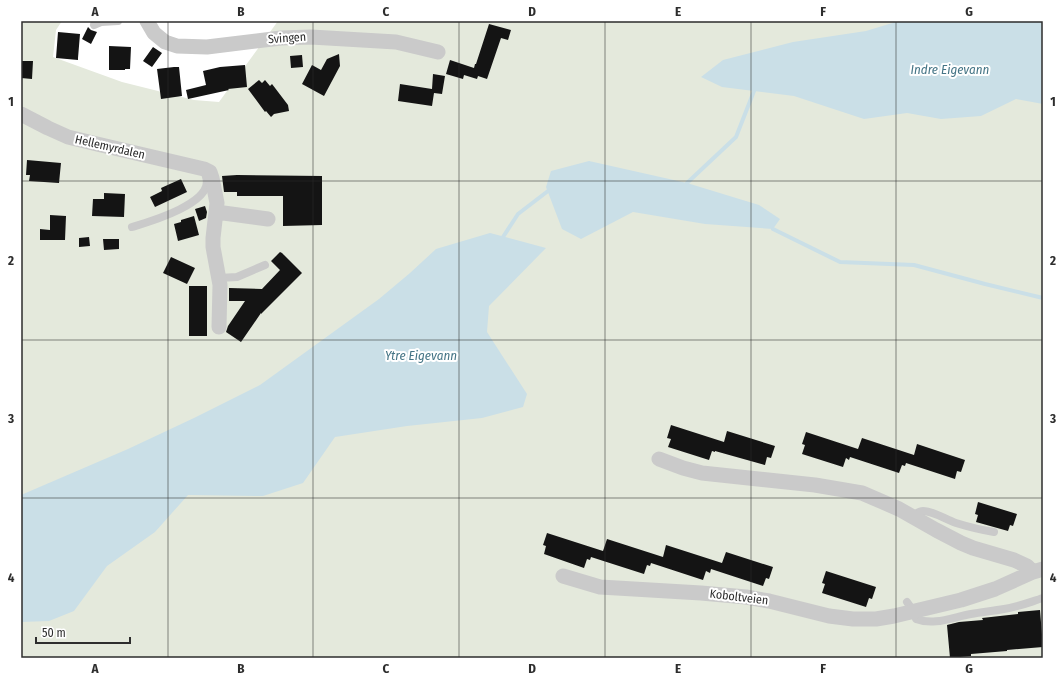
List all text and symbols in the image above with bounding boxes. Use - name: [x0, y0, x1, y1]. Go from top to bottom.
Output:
- text: A: [90, 4, 99, 19]
- text: B: [237, 4, 245, 19]
- text: C: [383, 4, 390, 19]
- text: D: [528, 4, 536, 19]
- text: E: [675, 4, 681, 19]
- text: F: [820, 4, 826, 19]
- text: G: [965, 4, 973, 19]
- street label: Svingen: [267, 30, 307, 46]
- water label: Indre Eigevann: [911, 62, 990, 77]
- text: 1: [8, 94, 14, 109]
- text: 1: [1050, 94, 1056, 109]
- street label: Hellemyrdalen: [74, 132, 146, 162]
- text: 2: [7, 253, 14, 268]
- text: 2: [1049, 253, 1056, 268]
- water label: Ytre Eigevann: [385, 348, 457, 363]
- text: 3: [7, 411, 14, 426]
- text: 3: [1049, 411, 1056, 426]
- text: 4: [8, 570, 15, 585]
- text: 4: [1050, 570, 1057, 585]
- street label: Koboltveien: [709, 586, 769, 608]
- scale bar: [36, 619, 130, 645]
- text: 50 m: [42, 626, 66, 640]
- text: A: [90, 661, 99, 676]
- text: B: [237, 661, 245, 676]
- text: C: [383, 661, 390, 676]
- text: D: [528, 661, 536, 676]
- text: E: [675, 661, 681, 676]
- text: F: [820, 661, 826, 676]
- text: G: [965, 661, 973, 676]

